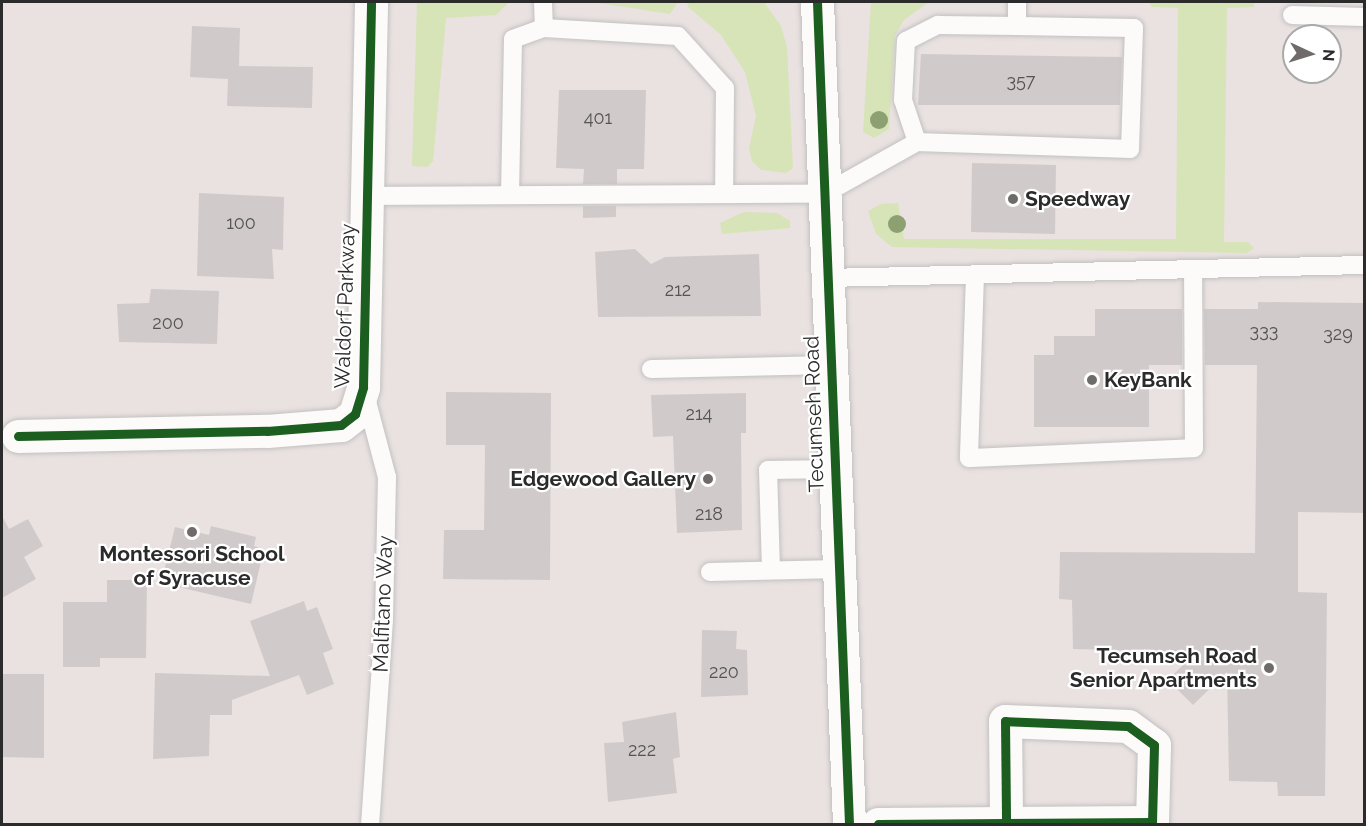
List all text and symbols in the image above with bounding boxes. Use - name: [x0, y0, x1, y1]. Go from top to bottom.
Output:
- north arrow: [1282, 24, 1342, 84]
- text: N: [1319, 48, 1338, 62]
- house number: 357: [1007, 70, 1035, 92]
- house number: 401: [584, 107, 612, 129]
- place label: Speedway: [1025, 186, 1130, 212]
- marker: Speedway: [1006, 192, 1020, 206]
- house number: 100: [226, 212, 256, 234]
- street label: Waldorf Parkway: [330, 223, 360, 389]
- house number: 212: [665, 279, 691, 301]
- house number: 200: [152, 312, 184, 334]
- house number: 333: [1250, 320, 1278, 342]
- house number: 329: [1323, 323, 1353, 345]
- street label: Tecumseh Road: [799, 335, 829, 493]
- place label: KeyBank: [1104, 367, 1192, 393]
- marker: KeyBank: [1085, 373, 1099, 387]
- house number: 214: [686, 403, 712, 425]
- place label: Edgewood Gallery: [510, 466, 696, 492]
- marker: Edgewood Gallery: [701, 472, 715, 486]
- house number: 218: [695, 503, 723, 525]
- marker: Montessori School of Syracuse: [185, 525, 199, 539]
- street label: Malfitano Way: [368, 535, 398, 673]
- place label: Montessori School of Syracuse: [99, 541, 285, 591]
- place label: Tecumseh Road Senior Apartments: [1069, 643, 1257, 693]
- house number: 220: [709, 661, 739, 683]
- marker: Tecumseh Road Senior Apartments: [1262, 661, 1276, 675]
- house number: 222: [628, 739, 656, 761]

